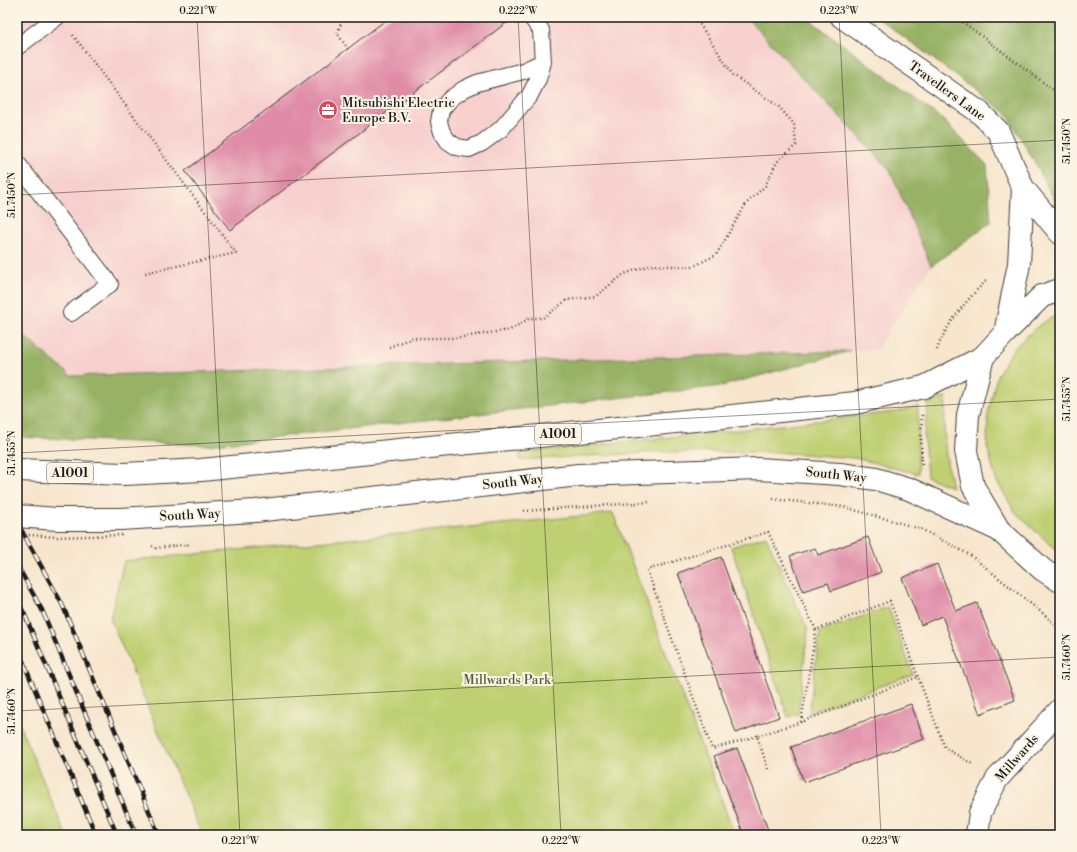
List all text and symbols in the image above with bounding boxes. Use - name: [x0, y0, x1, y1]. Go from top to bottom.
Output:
- text: 0.221°W: [179, 5, 218, 17]
- text: 0.222°W: [499, 5, 538, 17]
- text: 0.223°W: [820, 5, 859, 17]
- street label: Travellers Lane: [905, 58, 989, 125]
- place label: Mitsubishi Electric Europe B.V.: [342, 95, 455, 126]
- office icon: Mitsubishi Electric Europe B.V.: [317, 99, 339, 121]
- text: 51.7450°N: [1061, 118, 1073, 164]
- text: 51.7450°N: [6, 172, 18, 218]
- text: 51.7455°N: [1061, 376, 1073, 421]
- road number: A1001: [535, 424, 581, 444]
- text: 51.7455°N: [6, 430, 18, 475]
- road number: A1001: [47, 463, 93, 483]
- street label: South Way: [805, 464, 868, 486]
- street label: South Way: [482, 471, 545, 493]
- street label: South Way: [159, 505, 222, 525]
- text: 51.7460°N: [1061, 633, 1073, 680]
- park label: Millwards Park: [463, 672, 552, 688]
- text: 51.7460°N: [6, 687, 18, 734]
- street label: Millwards: [992, 731, 1042, 785]
- text: 0.221°W: [221, 835, 260, 847]
- text: 0.222°W: [542, 835, 581, 847]
- text: 0.223°W: [862, 835, 901, 847]

